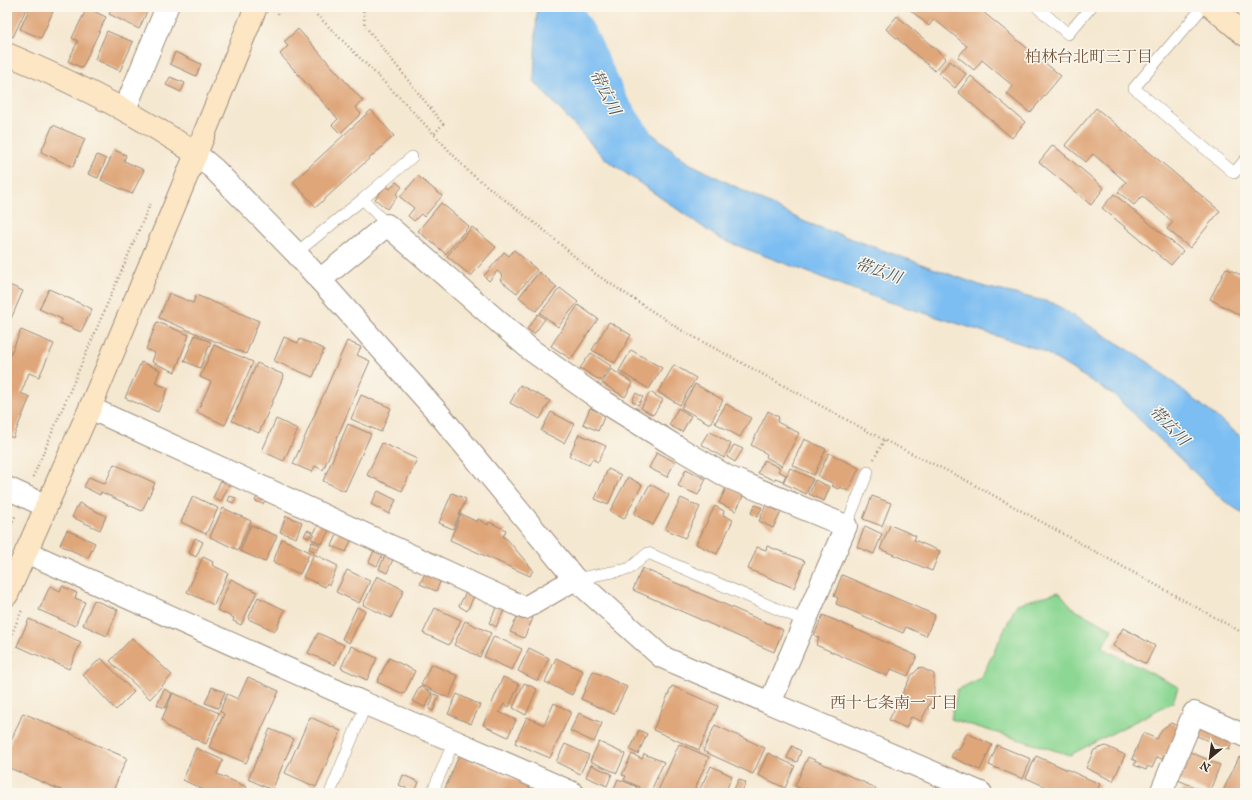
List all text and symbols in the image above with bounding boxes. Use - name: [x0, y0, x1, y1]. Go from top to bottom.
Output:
- district label: 柏林台北町三丁目: [1025, 48, 1153, 68]
- water label: 帯広川: [584, 67, 625, 121]
- water label: 帯広川: [852, 255, 906, 290]
- water label: 帯広川: [1145, 402, 1194, 452]
- district label: 西十七条南一丁目: [830, 694, 958, 714]
- north arrow: [1190, 738, 1230, 778]
- text: N: [1198, 757, 1214, 775]

